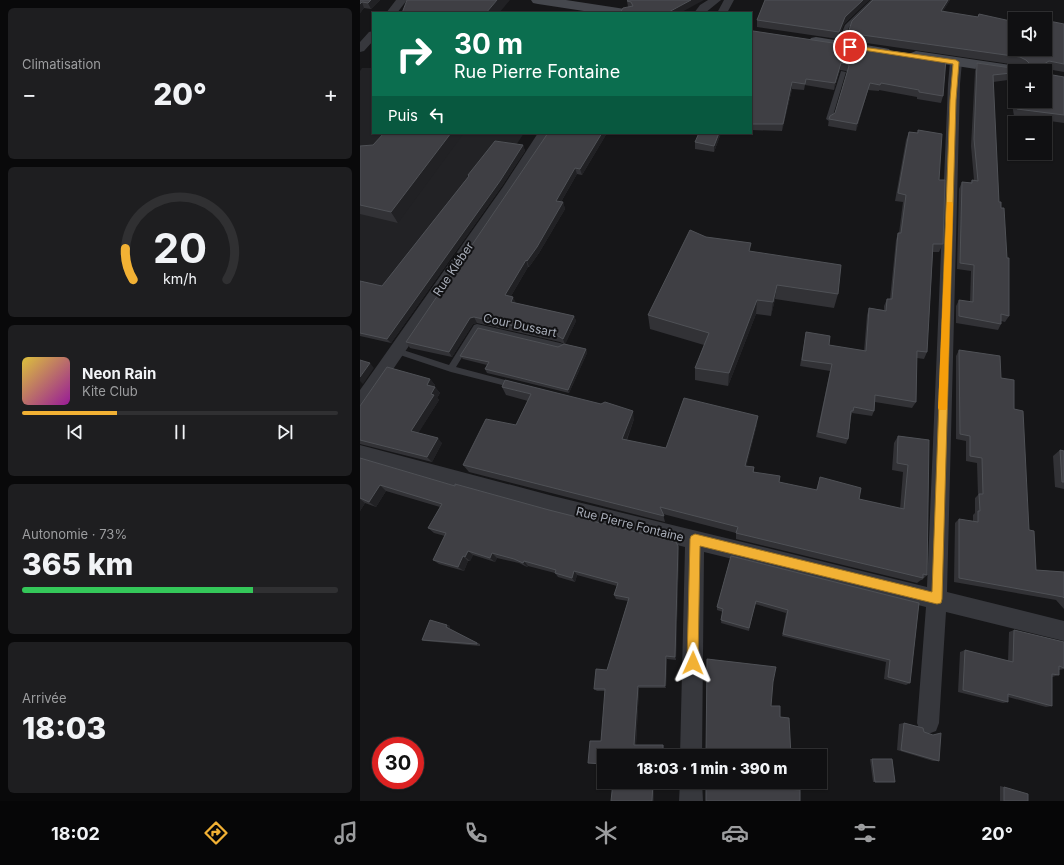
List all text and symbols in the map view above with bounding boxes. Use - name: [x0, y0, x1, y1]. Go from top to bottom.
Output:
- map controls: [1008, 12, 1052, 160]
- button: sound: [1008, 12, 1052, 56]
- text: 30 m: [454, 27, 523, 61]
- icon: right: [388, 28, 440, 80]
- pin: [833, 30, 867, 64]
- icon: arrive: [839, 36, 861, 58]
- text: Climatisation: [22, 56, 101, 72]
- text: Rue Pierre Fontaine: [454, 61, 620, 82]
- button: +: [1008, 64, 1052, 108]
- text: 20°: [153, 76, 207, 112]
- text: −: [22, 81, 37, 107]
- text: +: [323, 81, 338, 107]
- icon: left: [426, 104, 448, 126]
- text: Puis: [388, 106, 418, 125]
- button: −: [1008, 116, 1052, 160]
- text: 20: [153, 223, 207, 273]
- street label: Rue Kléber: [429, 239, 477, 299]
- text: km/h: [163, 269, 197, 286]
- street label: Cour Dussart: [482, 310, 558, 340]
- text: Neon Rain: [82, 364, 156, 383]
- text: Kite Club: [82, 383, 138, 399]
- icon: previous: [64, 421, 86, 443]
- icon: pause: [169, 421, 191, 443]
- icon: next: [274, 421, 296, 443]
- street label: Rue Pierre Fontaine: [574, 503, 686, 545]
- text: Autonomie · 73%: [22, 526, 127, 542]
- text: 365 km: [22, 546, 133, 582]
- position arrow: [672, 642, 714, 684]
- text: Arrivée: [22, 690, 67, 706]
- text: 18:03: [22, 710, 106, 746]
- speed limit sign: 30: [372, 737, 424, 789]
- text: 18:03 · 1 min · 390 m: [637, 759, 787, 778]
- icon: directions: [202, 819, 230, 847]
- icon: music: [332, 819, 360, 847]
- icon: phone: [462, 819, 490, 847]
- icon: climate: [592, 819, 620, 847]
- icon: car: [721, 819, 749, 847]
- icon: filters: [851, 819, 879, 847]
- text: 18:02: [51, 823, 100, 844]
- text: 20°: [981, 823, 1013, 844]

